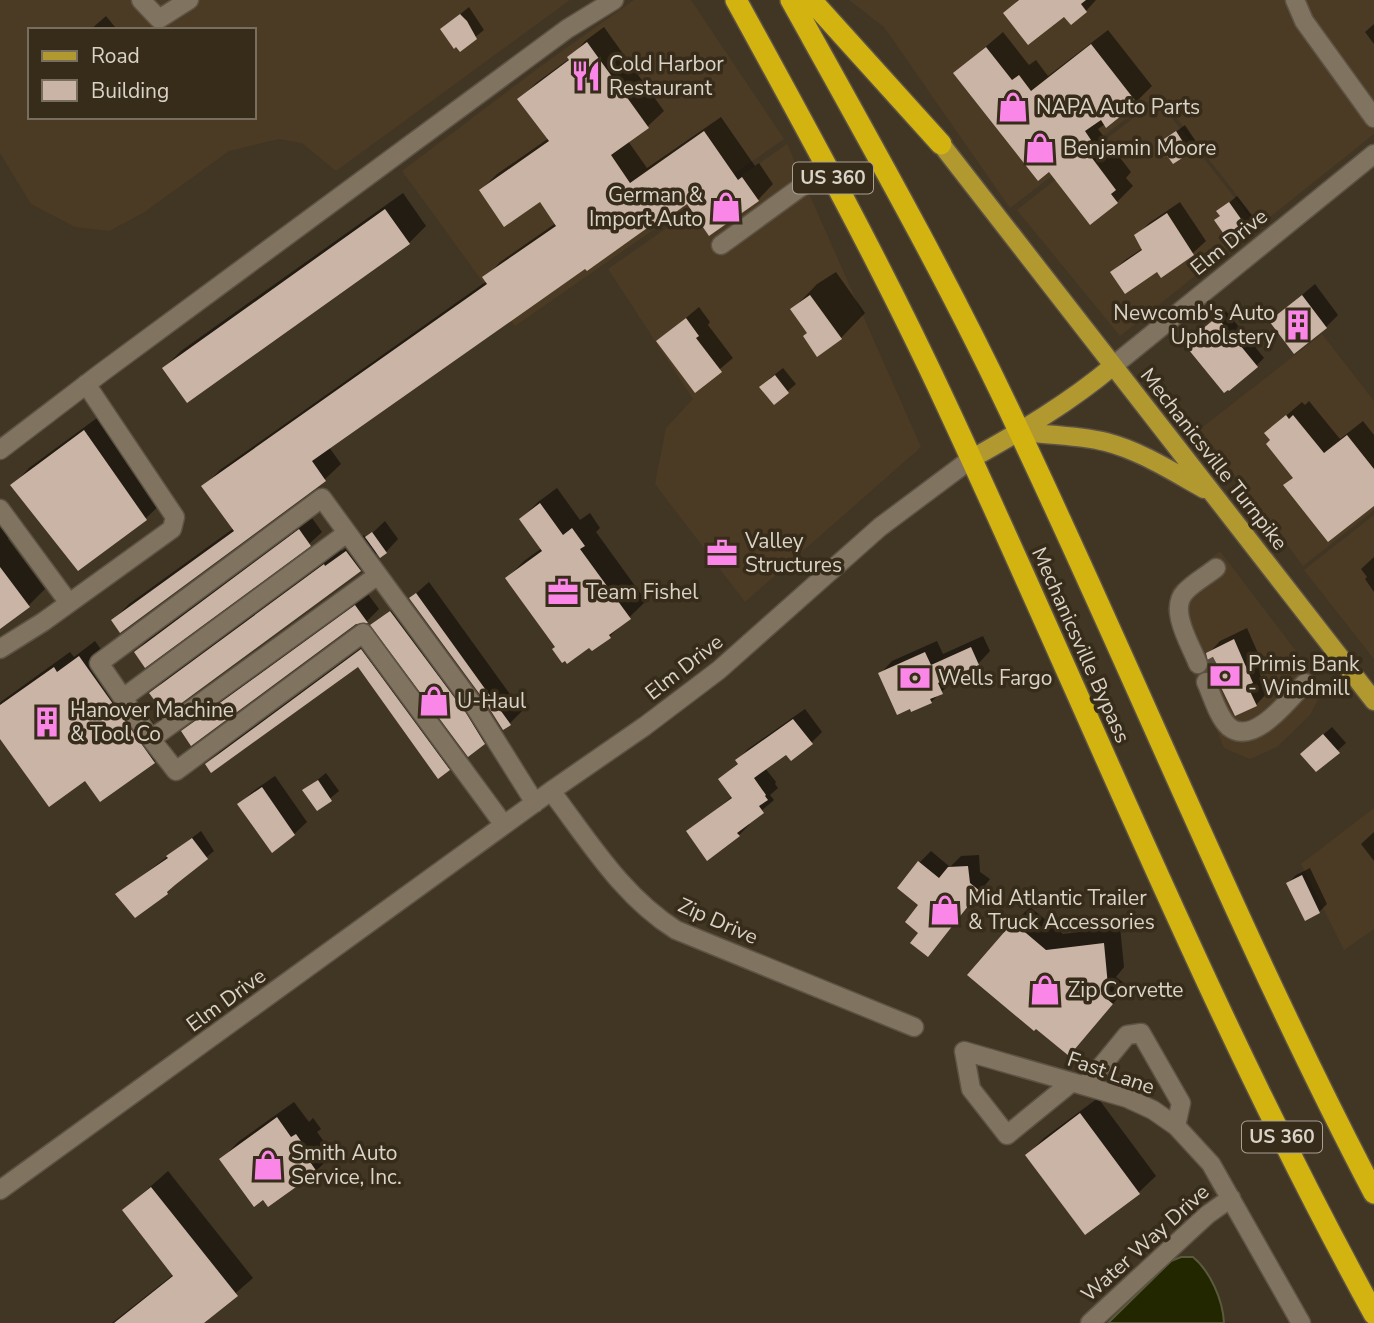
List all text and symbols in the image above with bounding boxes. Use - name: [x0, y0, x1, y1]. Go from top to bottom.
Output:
- legend: [28, 28, 256, 119]
- text: Road: [91, 42, 140, 70]
- place label: Cold Harbor Restaurant: [609, 50, 724, 102]
- restaurant icon: Cold Harbor Restaurant: [569, 59, 603, 93]
- text: Building: [91, 77, 169, 105]
- shop icon: NAPA Auto Parts: [996, 90, 1030, 124]
- place label: NAPA Auto Parts: [1036, 93, 1200, 121]
- shop icon: Benjamin Moore: [1023, 131, 1057, 165]
- place label: Benjamin Moore: [1063, 134, 1216, 162]
- road number: US 360: [793, 162, 873, 194]
- place label: German & Import Auto: [589, 181, 703, 233]
- shop icon: German & Import Auto: [709, 190, 743, 224]
- street label: Elm Drive: [1185, 202, 1273, 282]
- place label: Newcomb's Auto Upholstery: [1113, 299, 1275, 351]
- building icon: Newcomb's Auto Upholstery: [1281, 308, 1315, 342]
- street label: Mechanicsville Turnpike: [1134, 362, 1294, 556]
- place label: Valley Structures: [744, 527, 842, 579]
- office icon: Valley Structures: [705, 536, 739, 570]
- street label: Mechanicsville Bypass: [1025, 543, 1137, 747]
- office icon: Team Fishel: [546, 575, 580, 609]
- place label: Team Fishel: [586, 578, 699, 606]
- street label: Elm Drive: [639, 628, 729, 706]
- place label: Primis Bank - Windmill: [1248, 650, 1360, 702]
- bank icon: Primis Bank - Windmill: [1208, 659, 1242, 693]
- bank icon: Wells Fargo: [898, 661, 932, 695]
- place label: Wells Fargo: [938, 664, 1052, 692]
- shop icon: U-Haul: [417, 684, 451, 718]
- place label: U-Haul: [457, 687, 527, 715]
- place label: Hanover Machine & Tool Co: [70, 696, 234, 748]
- building icon: Hanover Machine & Tool Co: [30, 705, 64, 739]
- place label: Mid Atlantic Trailer & Truck Accessories: [968, 884, 1155, 936]
- street label: Zip Drive: [674, 891, 762, 951]
- shop icon: Mid Atlantic Trailer & Truck Accessories: [928, 893, 962, 927]
- street label: Elm Drive: [181, 962, 271, 1038]
- shop icon: Zip Corvette: [1028, 973, 1062, 1007]
- place label: Zip Corvette: [1068, 976, 1183, 1004]
- street label: Fast Lane: [1064, 1045, 1158, 1101]
- road number: US 360: [1242, 1121, 1322, 1152]
- place label: Smith Auto Service, Inc.: [291, 1139, 402, 1191]
- shop icon: Smith Auto Service, Inc.: [251, 1148, 285, 1182]
- street label: Water Way Drive: [1075, 1178, 1215, 1308]

